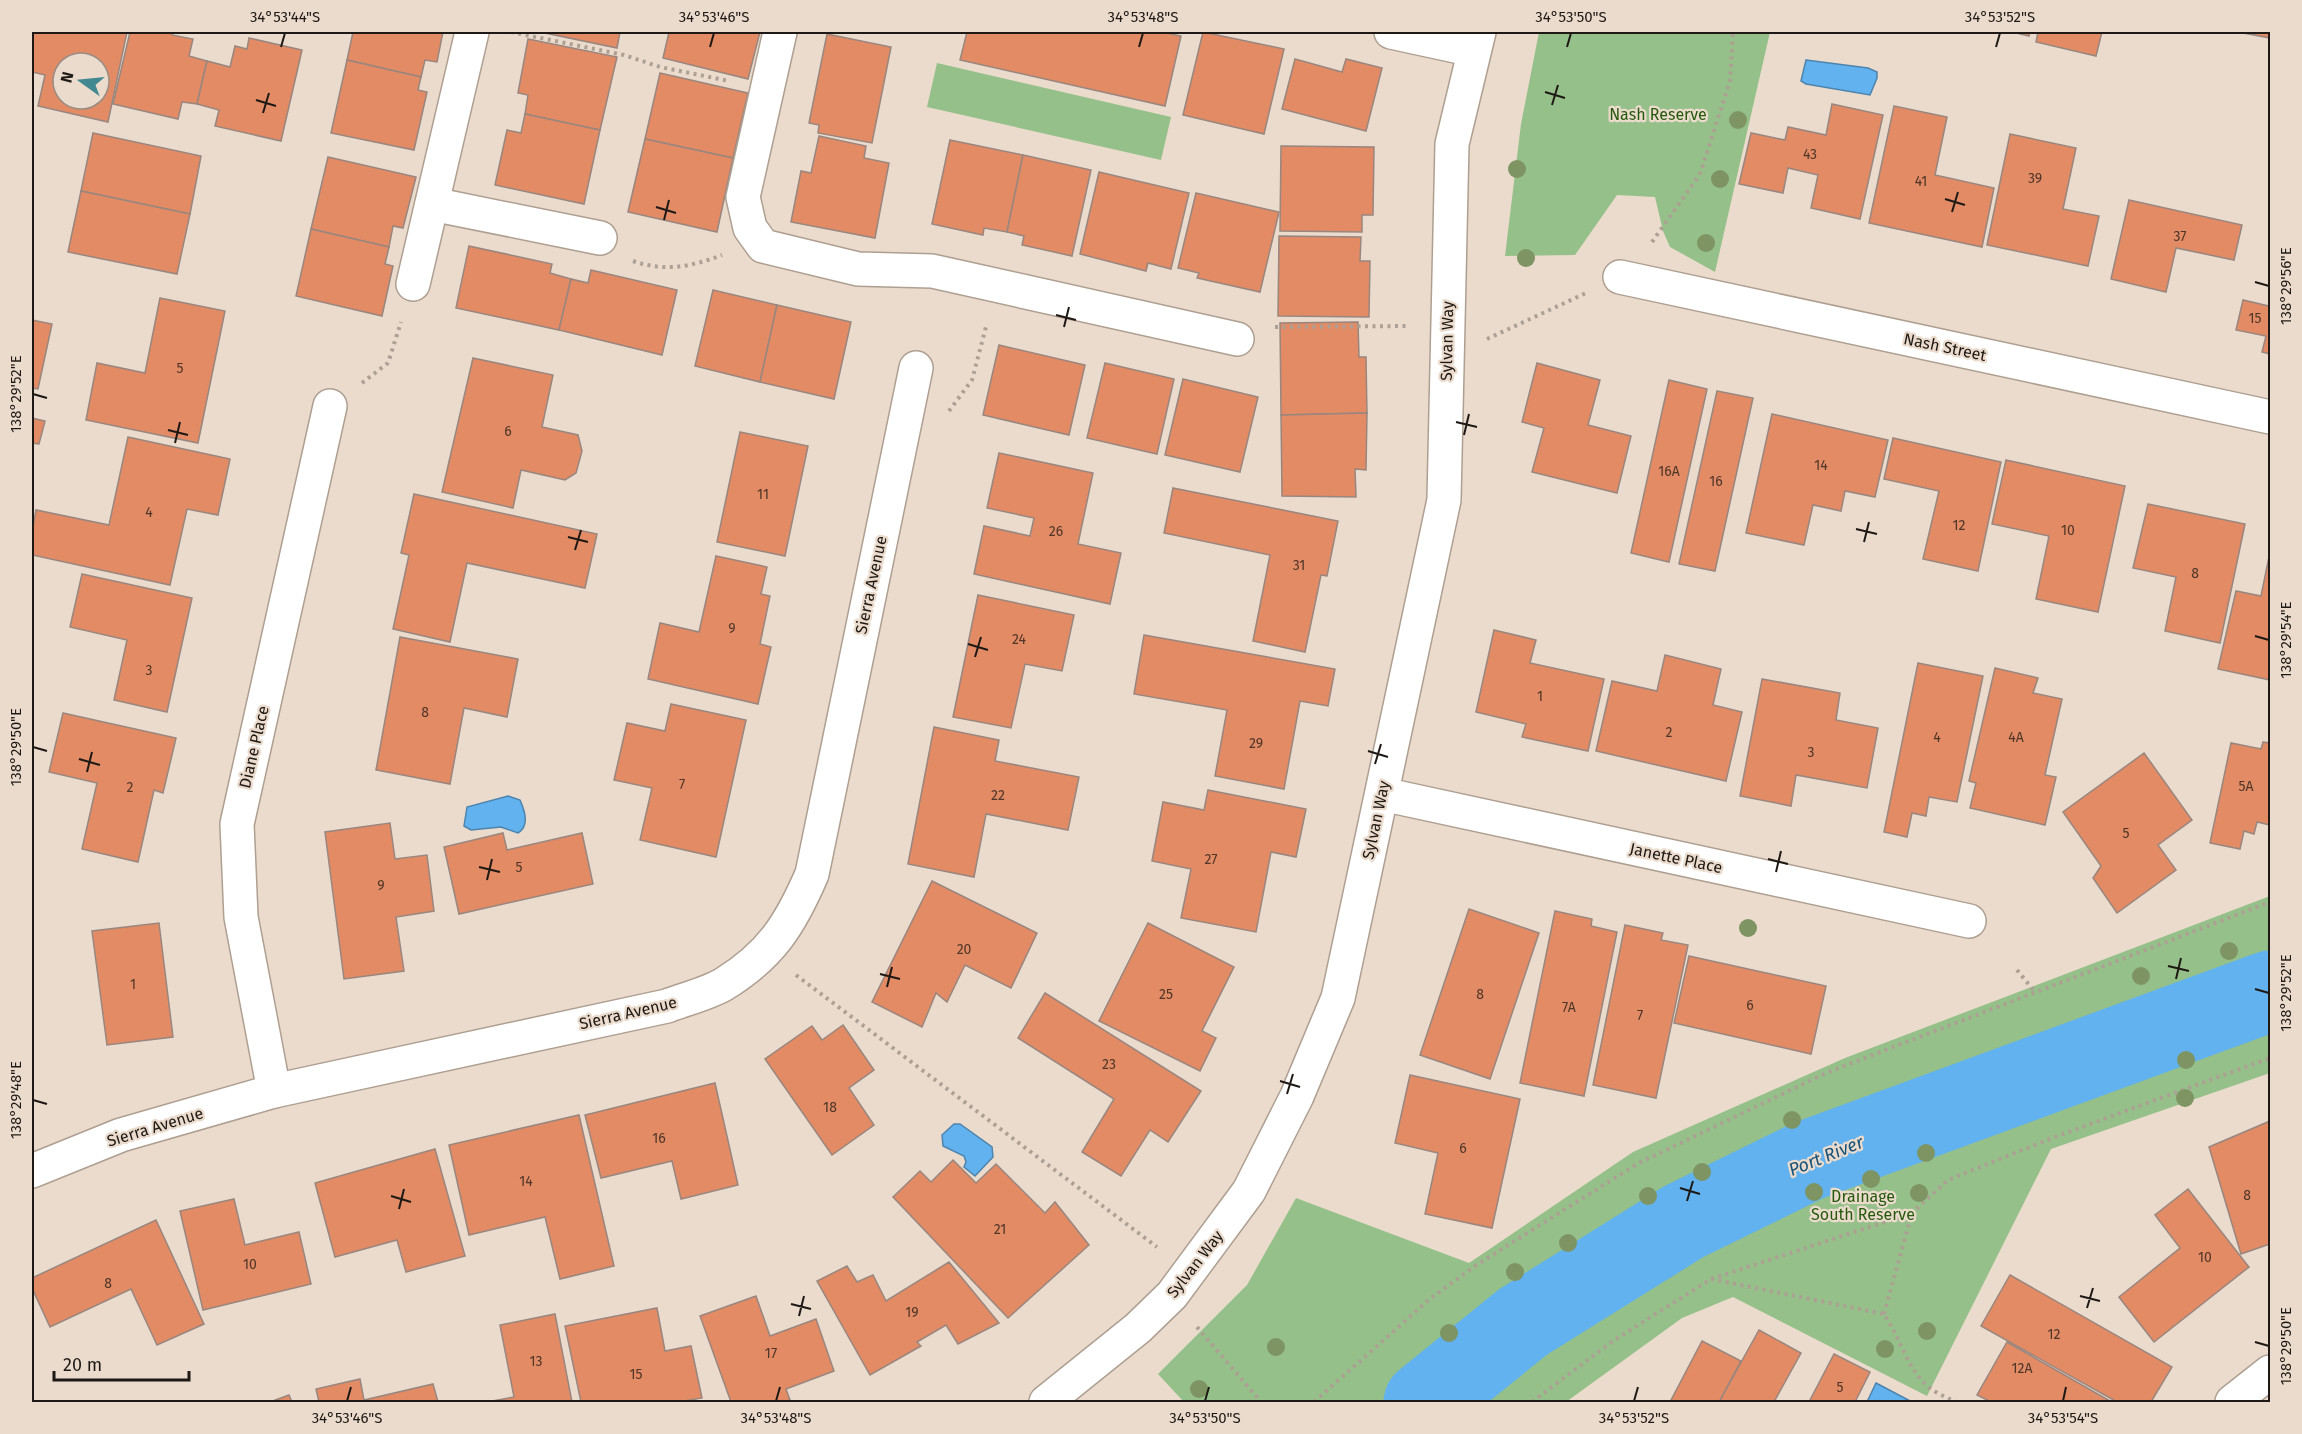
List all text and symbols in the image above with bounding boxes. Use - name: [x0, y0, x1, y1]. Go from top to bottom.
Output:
- text: 34°53'44"S: [250, 8, 320, 26]
- text: 34°53'46"S: [679, 8, 749, 26]
- text: 34°53'48"S: [1108, 8, 1179, 26]
- text: 34°53'50"S: [1535, 8, 1607, 26]
- text: 34°53'52"S: [1965, 8, 2035, 26]
- north arrow: [51, 51, 111, 111]
- text: N: [56, 70, 78, 85]
- park label: Nash Reserve: [1609, 105, 1707, 124]
- house number: 43: [1803, 146, 1817, 163]
- house number: 39: [2028, 170, 2042, 187]
- house number: 41: [1915, 173, 1927, 190]
- house number: 37: [2173, 228, 2187, 245]
- text: 138°29'56"E: [2277, 247, 2295, 325]
- street label: Sylvan Way: [1437, 301, 1457, 381]
- house number: 15: [2248, 310, 2262, 327]
- street label: Nash Street: [1902, 329, 1988, 365]
- text: 138°29'52"E: [7, 355, 25, 433]
- house number: 5: [176, 360, 184, 377]
- house number: 6: [504, 423, 512, 440]
- house number: 14: [1814, 457, 1828, 474]
- house number: 16A: [1658, 463, 1680, 480]
- house number: 16: [1709, 473, 1723, 490]
- house number: 11: [757, 486, 769, 503]
- house number: 4: [145, 504, 153, 521]
- house number: 12: [1953, 517, 1966, 534]
- house number: 10: [2061, 522, 2075, 539]
- house number: 26: [1049, 523, 1063, 540]
- street label: Sierra Avenue: [851, 534, 891, 636]
- house number: 31: [1293, 557, 1305, 574]
- house number: 8: [2191, 565, 2199, 582]
- text: 138°29'54"E: [2277, 601, 2295, 679]
- house number: 9: [728, 620, 736, 637]
- house number: 24: [1012, 631, 1027, 648]
- house number: 3: [146, 662, 153, 679]
- house number: 1: [1537, 688, 1543, 705]
- street label: Diane Place: [235, 704, 273, 790]
- house number: 8: [421, 704, 429, 721]
- text: 138°29'50"E: [7, 708, 25, 786]
- house number: 2: [1666, 724, 1673, 741]
- house number: 4: [1933, 729, 1941, 746]
- house number: 4A: [2008, 729, 2024, 746]
- house number: 29: [1249, 735, 1263, 752]
- house number: 3: [1808, 744, 1815, 761]
- house number: 7: [679, 776, 685, 793]
- house number: 5A: [2238, 778, 2254, 795]
- house number: 2: [127, 779, 134, 796]
- street label: Sylvan Way: [1358, 779, 1394, 861]
- house number: 22: [991, 787, 1005, 804]
- house number: 5: [2122, 825, 2130, 842]
- street label: Janette Place: [1628, 839, 1724, 877]
- house number: 27: [1204, 851, 1218, 868]
- house number: 5: [515, 859, 523, 876]
- house number: 9: [377, 877, 385, 894]
- house number: 20: [957, 941, 972, 958]
- text: 138°29'52"E: [2277, 954, 2295, 1032]
- house number: 1: [130, 976, 136, 993]
- house number: 25: [1159, 986, 1173, 1003]
- house number: 8: [1476, 986, 1484, 1003]
- street label: Sierra Avenue: [577, 993, 679, 1033]
- house number: 6: [1746, 997, 1754, 1014]
- house number: 7A: [1562, 999, 1576, 1016]
- house number: 7: [1637, 1007, 1643, 1024]
- house number: 23: [1102, 1056, 1116, 1073]
- text: 138°29'48"E: [7, 1061, 25, 1139]
- house number: 18: [823, 1099, 837, 1116]
- street label: Sierra Avenue: [105, 1103, 205, 1151]
- house number: 16: [652, 1130, 666, 1147]
- water label: Port River: [1785, 1131, 1868, 1181]
- house number: 6: [1459, 1140, 1467, 1157]
- house number: 14: [519, 1173, 533, 1190]
- park label: Drainage South Reserve: [1811, 1187, 1915, 1224]
- house number: 8: [2243, 1187, 2251, 1204]
- house number: 21: [994, 1221, 1006, 1238]
- street label: Sylvan Way: [1163, 1227, 1227, 1301]
- house number: 10: [2198, 1249, 2212, 1266]
- house number: 10: [243, 1256, 257, 1273]
- house number: 8: [104, 1275, 112, 1292]
- house number: 19: [905, 1304, 919, 1321]
- text: 138°29'50"E: [2277, 1307, 2295, 1385]
- house number: 12: [2048, 1326, 2061, 1343]
- scale bar: [54, 1344, 189, 1382]
- house number: 17: [765, 1345, 777, 1362]
- house number: 13: [529, 1353, 543, 1370]
- text: 20 m: [63, 1354, 102, 1376]
- house number: 12A: [2011, 1360, 2033, 1377]
- house number: 15: [629, 1366, 643, 1383]
- house number: 5: [1836, 1379, 1844, 1396]
- text: 34°53'46"S: [312, 1409, 382, 1427]
- text: 34°53'48"S: [741, 1409, 812, 1427]
- text: 34°53'50"S: [1169, 1409, 1241, 1427]
- text: 34°53'52"S: [1599, 1409, 1669, 1427]
- text: 34°53'54"S: [2028, 1409, 2098, 1427]

